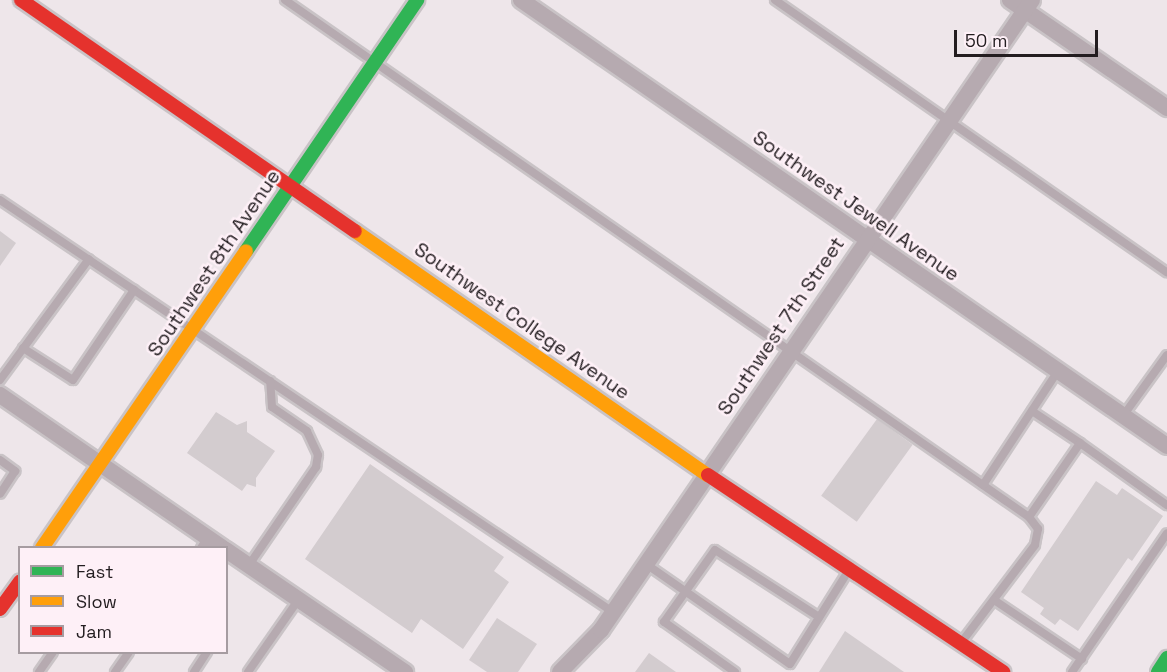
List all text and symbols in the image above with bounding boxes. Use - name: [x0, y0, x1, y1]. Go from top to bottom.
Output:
- scale bar: [957, 18, 1101, 56]
- text: 50 m: [965, 29, 1007, 52]
- street label: Southwest Jewell Avenue: [748, 125, 964, 287]
- street label: Southwest 8th Avenue: [142, 165, 286, 361]
- street label: Southwest 7th Street: [712, 232, 850, 420]
- street label: Southwest College Avenue: [410, 237, 634, 405]
- legend: [18, 546, 228, 654]
- text: Fast: [76, 560, 113, 583]
- text: Slow: [76, 590, 117, 613]
- text: Jam: [76, 620, 112, 643]

